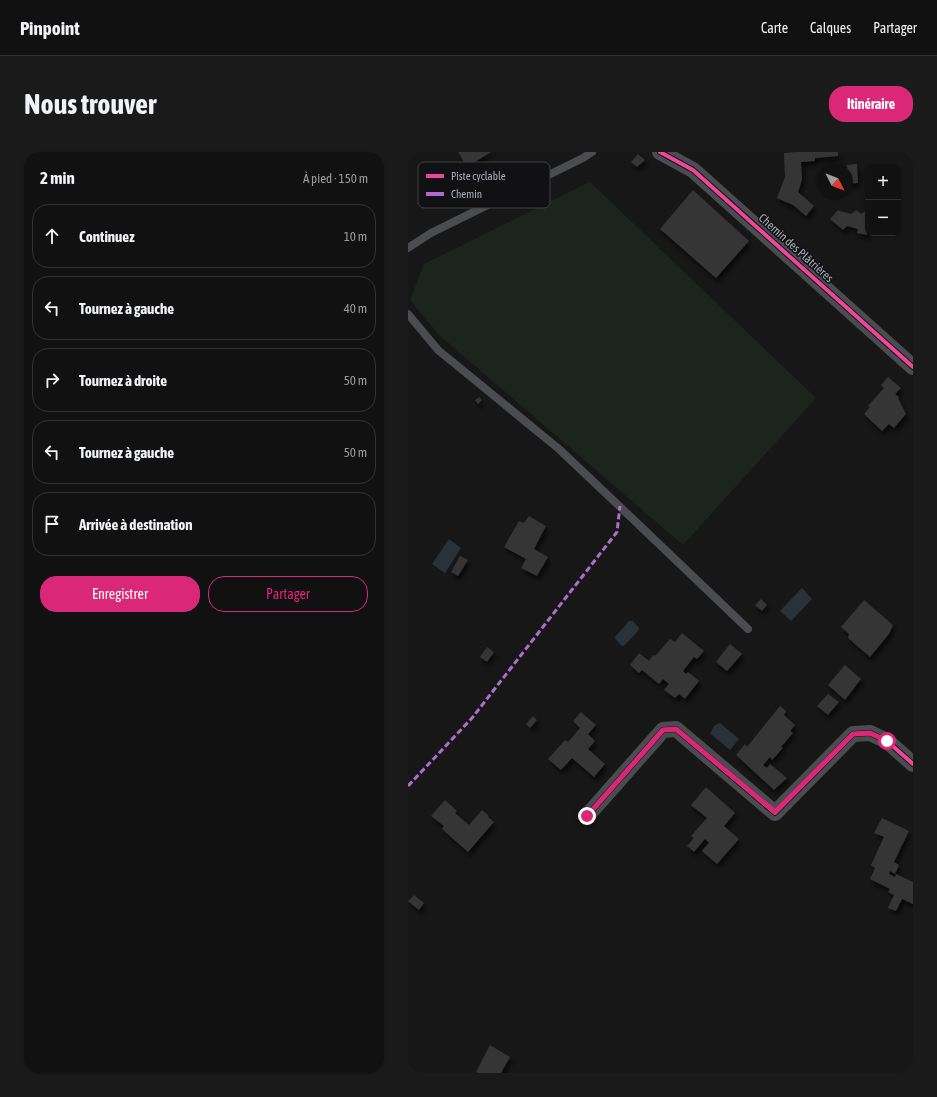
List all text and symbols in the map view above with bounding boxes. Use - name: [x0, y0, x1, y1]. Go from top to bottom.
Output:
- text: Pinpoint: [20, 17, 80, 39]
- text: Carte: [761, 20, 788, 36]
- text: Calques: [810, 20, 851, 36]
- text: Partager: [873, 20, 917, 36]
- button: Itinéraire: [829, 86, 913, 122]
- text: Nous trouver: [24, 88, 156, 120]
- legend: [418, 162, 550, 208]
- north arrow: [817, 164, 853, 200]
- map controls: [865, 164, 901, 236]
- button: +: [865, 164, 901, 200]
- text: 2 min: [40, 168, 75, 188]
- text: Piste cyclable: [451, 170, 506, 182]
- text: À pied · 150 m: [303, 171, 368, 186]
- text: Chemin: [451, 188, 482, 200]
- button: −: [865, 200, 901, 236]
- street label: Chemin des Plâtrières: [756, 211, 836, 285]
- icon: ahead: [41, 225, 63, 247]
- text: Continuez: [79, 228, 135, 245]
- text: 10 m: [344, 229, 367, 244]
- icon: left: [41, 297, 63, 319]
- text: Tournez à gauche: [79, 300, 174, 317]
- text: 40 m: [344, 301, 367, 316]
- icon: right: [41, 369, 63, 391]
- text: Tournez à droite: [79, 372, 167, 389]
- text: 50 m: [344, 373, 367, 388]
- icon: left: [41, 441, 63, 463]
- text: Tournez à gauche: [79, 444, 174, 461]
- text: 50 m: [344, 445, 367, 460]
- icon: arrive: [41, 513, 63, 535]
- text: Arrivée à destination: [79, 516, 193, 533]
- button: Enregistrer: [40, 576, 200, 612]
- button: Partager: [208, 576, 368, 612]
- route start: [878, 732, 896, 750]
- route end: [578, 807, 596, 825]

